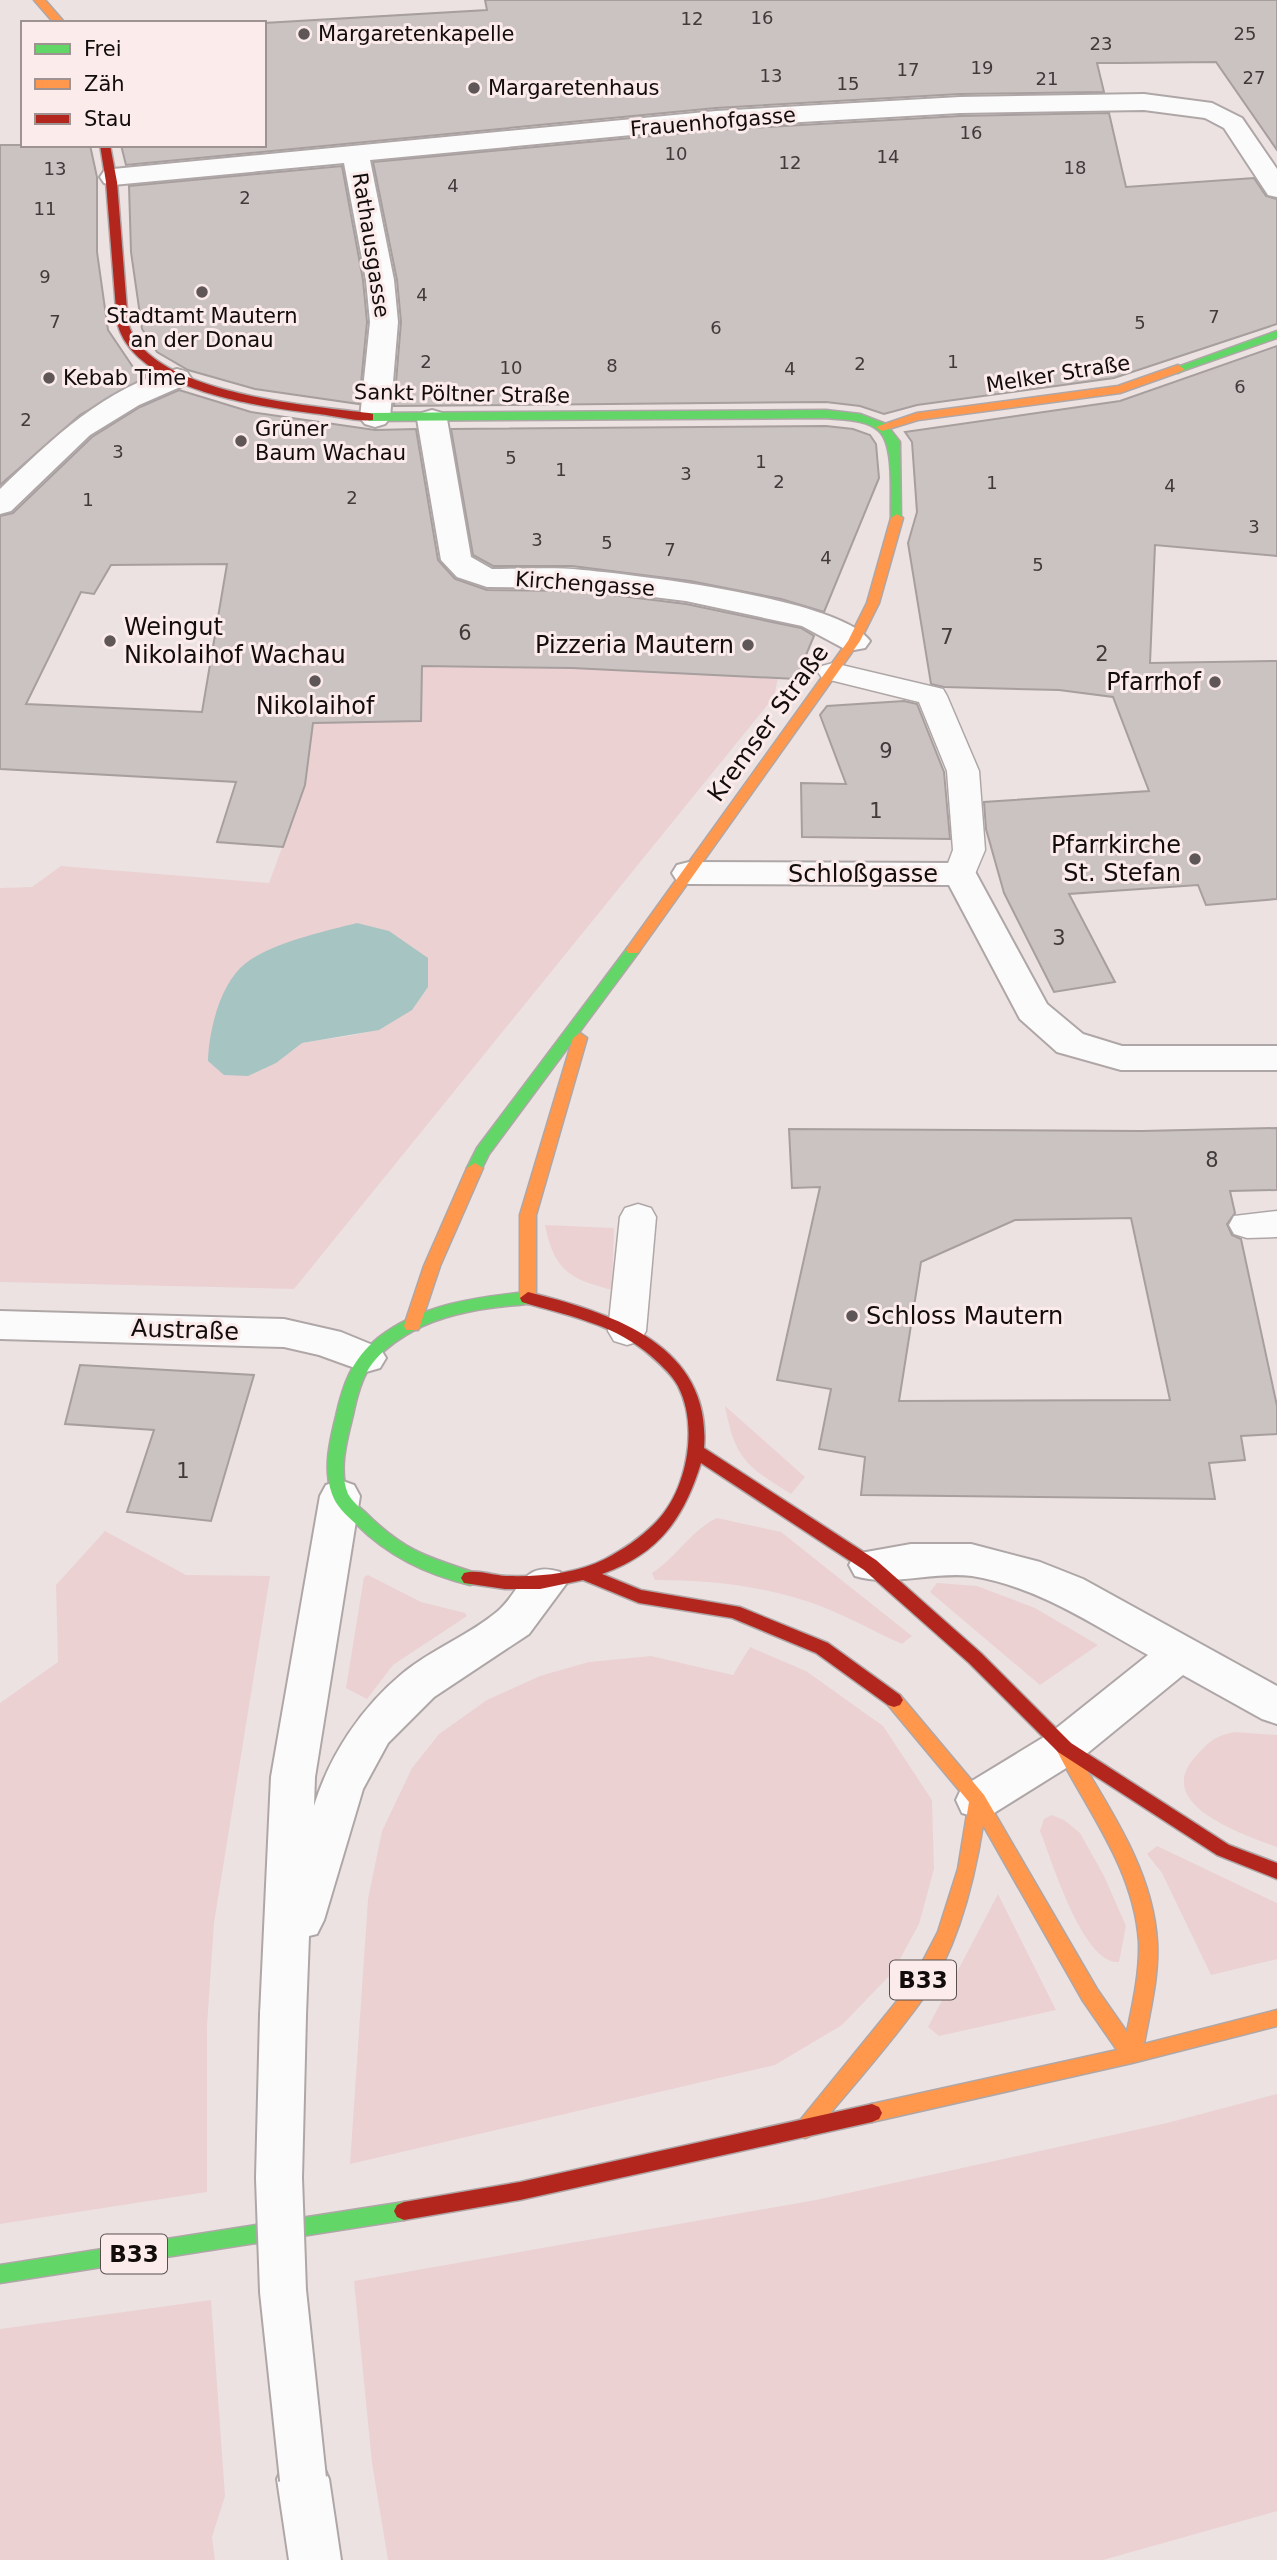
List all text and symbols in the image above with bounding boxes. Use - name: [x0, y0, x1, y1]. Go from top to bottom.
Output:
- house number: 16: [751, 7, 773, 28]
- house number: 12: [681, 8, 703, 29]
- legend: [21, 21, 266, 147]
- place label: Margaretenkapelle: [318, 22, 515, 46]
- house number: 25: [1234, 23, 1256, 44]
- marker: Margaretenkapelle: [296, 26, 312, 42]
- house number: 23: [1090, 33, 1112, 54]
- text: Frei: [84, 37, 121, 61]
- house number: 19: [971, 57, 993, 78]
- house number: 17: [897, 59, 919, 80]
- house number: 13: [760, 65, 782, 86]
- house number: 27: [1243, 67, 1265, 88]
- house number: 21: [1036, 68, 1058, 89]
- text: Zäh: [84, 72, 125, 96]
- house number: 15: [837, 73, 859, 94]
- place label: Margaretenhaus: [488, 76, 659, 100]
- marker: Margaretenhaus: [466, 80, 482, 96]
- street label: Frauenhofgasse: [629, 103, 797, 141]
- text: Stau: [84, 107, 132, 131]
- house number: 16: [960, 122, 982, 143]
- house number: 10: [665, 143, 687, 164]
- house number: 14: [877, 146, 899, 167]
- house number: 12: [779, 152, 801, 173]
- house number: 18: [1064, 157, 1086, 178]
- house number: 13: [44, 158, 66, 179]
- street label: Rathausgasse: [348, 171, 394, 319]
- house number: 4: [447, 175, 459, 196]
- house number: 2: [239, 187, 251, 208]
- house number: 11: [34, 198, 56, 219]
- house number: 9: [39, 266, 51, 287]
- marker: Stadtamt Mautern an der Donau: [194, 284, 210, 300]
- house number: 4: [416, 284, 428, 305]
- place label: Stadtamt Mautern an der Donau: [106, 304, 298, 352]
- house number: 7: [1208, 306, 1220, 327]
- house number: 7: [49, 311, 61, 332]
- house number: 5: [1134, 312, 1146, 333]
- house number: 6: [710, 317, 722, 338]
- house number: 2: [420, 351, 432, 372]
- house number: 1: [947, 351, 959, 372]
- street label: Melker Straße: [984, 351, 1132, 397]
- house number: 2: [854, 353, 866, 374]
- house number: 8: [606, 355, 618, 376]
- house number: 10: [500, 357, 522, 378]
- house number: 4: [784, 358, 796, 379]
- place label: Kebab Time: [63, 366, 186, 390]
- marker: Kebab Time: [41, 370, 57, 386]
- house number: 6: [1234, 376, 1246, 397]
- street label: Sankt Pöltner Straße: [354, 380, 570, 408]
- house number: 2: [20, 409, 32, 430]
- place label: Grüner Baum Wachau: [255, 417, 406, 465]
- marker: Grüner Baum Wachau: [233, 433, 249, 449]
- house number: 3: [112, 441, 124, 462]
- house number: 5: [505, 447, 517, 468]
- house number: 1: [755, 451, 767, 472]
- house number: 1: [555, 459, 567, 480]
- house number: 3: [680, 463, 692, 484]
- house number: 2: [773, 471, 785, 492]
- house number: 1: [986, 472, 998, 493]
- house number: 4: [1164, 475, 1176, 496]
- house number: 2: [346, 487, 358, 508]
- house number: 1: [82, 489, 94, 510]
- house number: 3: [1248, 516, 1260, 537]
- house number: 3: [531, 529, 543, 550]
- house number: 5: [601, 532, 613, 553]
- house number: 7: [664, 539, 676, 560]
- house number: 4: [820, 547, 832, 568]
- house number: 5: [1032, 554, 1044, 575]
- street label: Kirchengasse: [514, 567, 656, 601]
- place label: Weingut Nikolaihof Wachau: [124, 613, 346, 669]
- house number: 6: [458, 621, 472, 645]
- house number: 7: [940, 625, 954, 649]
- place label: Pizzeria Mautern: [535, 631, 734, 659]
- marker: Weingut Nikolaihof Wachau: [102, 633, 118, 649]
- marker: Pizzeria Mautern: [740, 637, 756, 653]
- street label: Kremser Straße: [702, 639, 834, 807]
- house number: 2: [1095, 642, 1109, 666]
- place label: Pfarrhof: [1106, 668, 1202, 696]
- marker: Nikolaihof: [307, 673, 323, 689]
- marker: Pfarrhof: [1207, 674, 1223, 690]
- place label: Nikolaihof: [256, 692, 375, 720]
- house number: 9: [879, 739, 893, 763]
- house number: 1: [869, 799, 883, 823]
- place label: Pfarrkirche St. Stefan: [1051, 831, 1181, 887]
- marker: Pfarrkirche St. Stefan: [1187, 851, 1203, 867]
- street label: Schloßgasse: [788, 860, 938, 888]
- house number: 3: [1052, 926, 1066, 950]
- house number: 8: [1205, 1148, 1219, 1172]
- place label: Schloss Mautern: [866, 1302, 1063, 1330]
- marker: Schloss Mautern: [844, 1308, 860, 1324]
- street label: Austraße: [131, 1314, 239, 1346]
- house number: 1: [176, 1459, 190, 1483]
- road number: B33: [890, 1960, 956, 1999]
- road number: B33: [101, 2234, 167, 2274]

